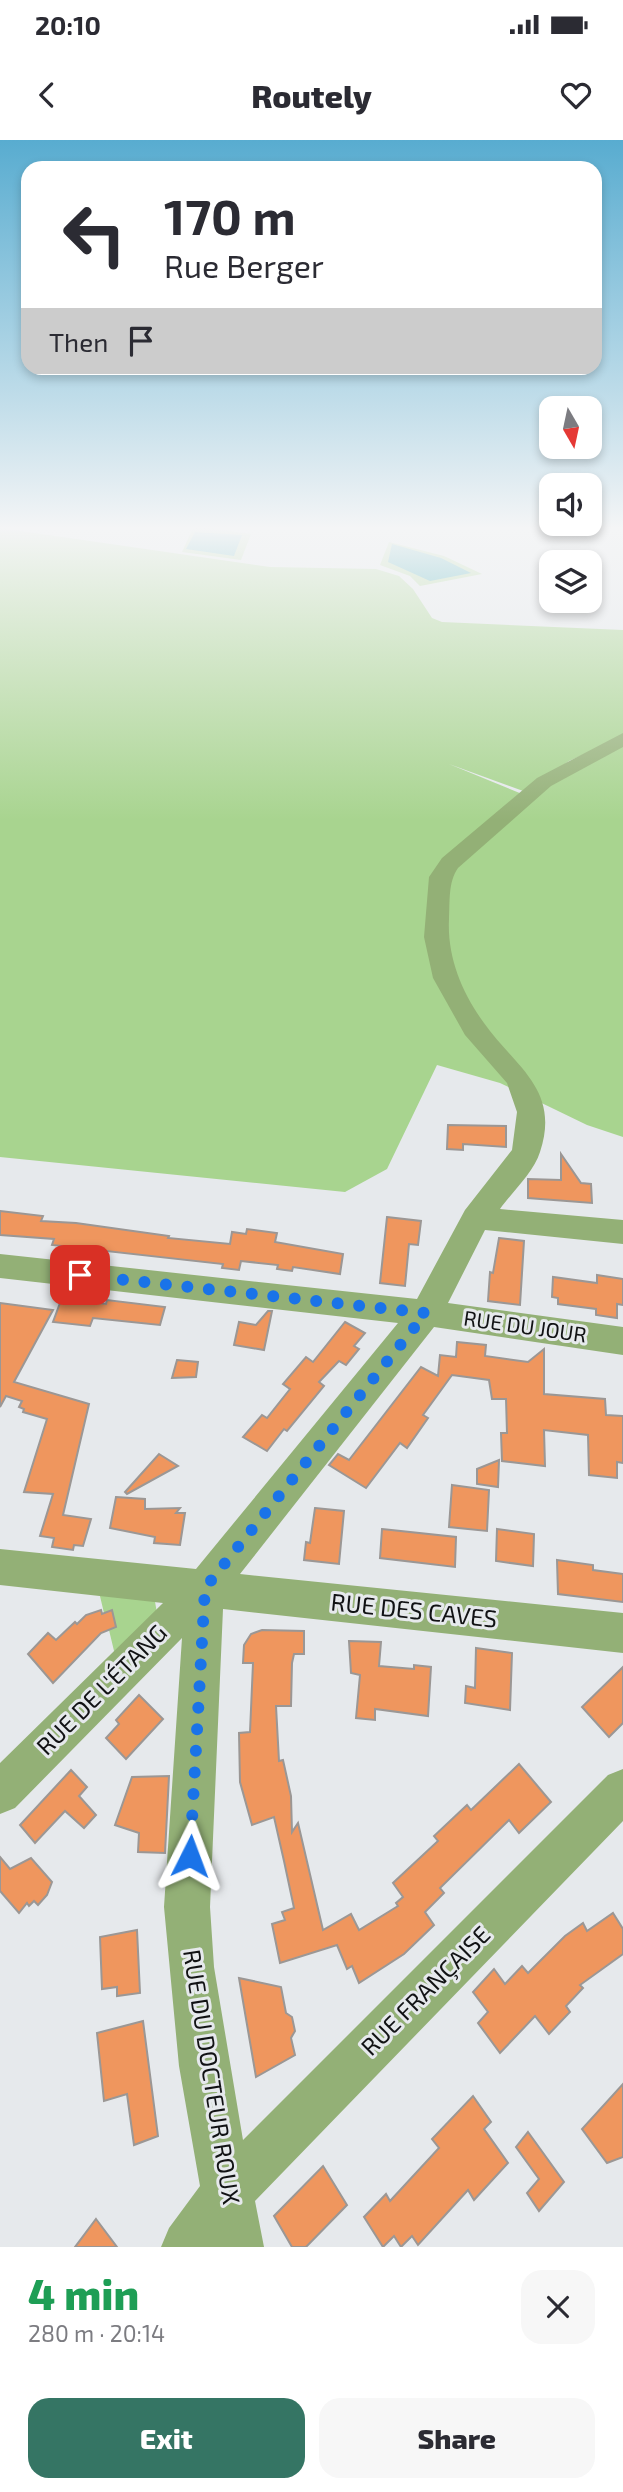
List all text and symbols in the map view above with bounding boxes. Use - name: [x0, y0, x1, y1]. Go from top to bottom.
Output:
- text: 20:10: [35, 9, 101, 40]
- icon: back: [28, 76, 66, 114]
- text: Routely: [251, 76, 372, 114]
- icon: heart: [557, 76, 595, 114]
- text: 170 m: [164, 186, 296, 245]
- icon: left: [49, 189, 140, 280]
- text: Rue Berger: [164, 246, 324, 284]
- icon: arrive: [122, 322, 160, 360]
- text: Then: [49, 326, 108, 357]
- north arrow: [539, 396, 602, 458]
- map controls: [539, 396, 602, 613]
- button: sound: [539, 473, 602, 536]
- button: layers: [539, 550, 602, 613]
- pin: [50, 1245, 110, 1305]
- icon: arrive: [61, 1256, 99, 1294]
- street label: RUE DU JOUR: [462, 1305, 588, 1347]
- street label: RUE DES CAVES: [330, 1586, 499, 1633]
- street label: RUE DE L'ÉTANG: [30, 1618, 172, 1760]
- position arrow: [153, 1819, 227, 1893]
- street label: RUE FRANÇAISE: [354, 1919, 496, 2061]
- street label: RUE DU DOCTEUR ROUX: [178, 1947, 247, 2207]
- text: 4 min: [28, 2268, 139, 2318]
- button: close: [521, 2270, 595, 2344]
- text: 280 m · 20:14: [28, 2319, 165, 2347]
- button: Exit: [28, 2398, 305, 2478]
- button: Share: [319, 2398, 595, 2478]

